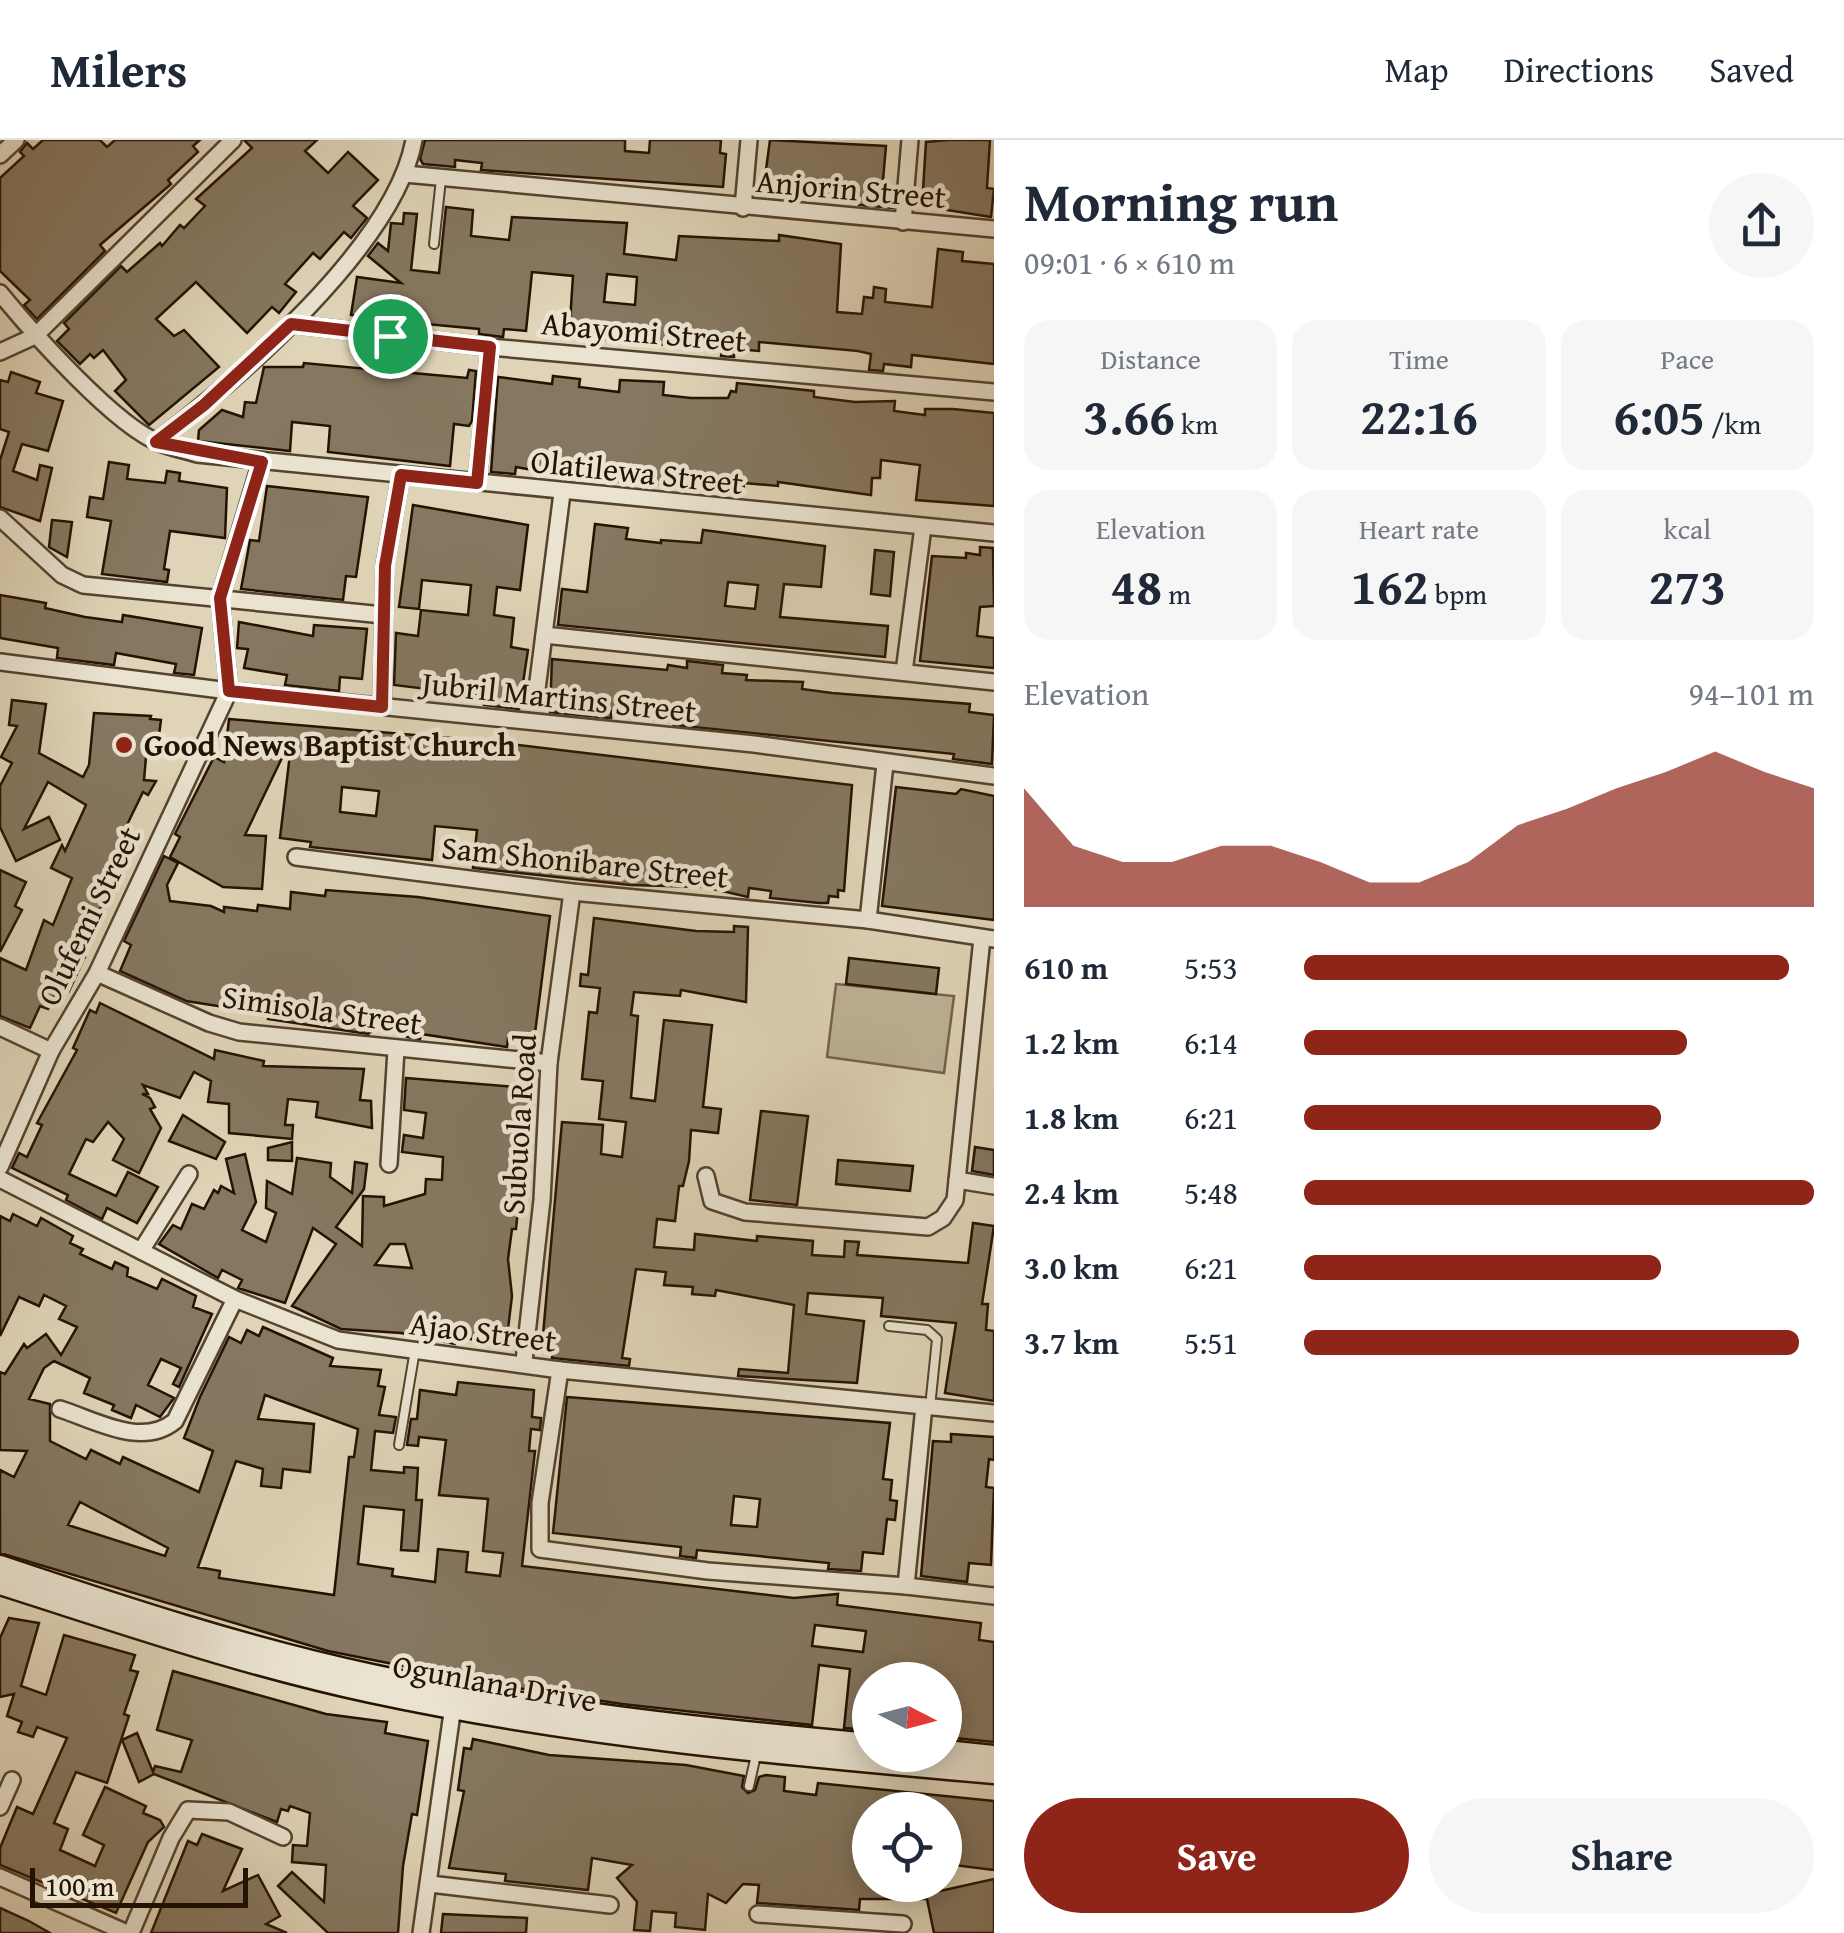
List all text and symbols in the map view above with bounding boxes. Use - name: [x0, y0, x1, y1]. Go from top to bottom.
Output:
- text: Milers: [50, 34, 187, 105]
- text: Map: [1385, 44, 1449, 95]
- text: Directions: [1504, 44, 1654, 95]
- text: Saved: [1709, 44, 1794, 95]
- street label: Anjorin Street: [754, 157, 948, 220]
- text: Morning run: [1024, 161, 1338, 241]
- button: share: [1709, 173, 1814, 278]
- text: 09:01 · 6 × 610 m: [1024, 239, 1235, 286]
- pin: [348, 294, 433, 379]
- street label: Abayomi Street: [539, 299, 749, 364]
- icon: arrive: [363, 309, 418, 364]
- text: Distance: [1100, 338, 1201, 379]
- text: Time: [1389, 338, 1449, 379]
- text: Pace: [1660, 338, 1714, 379]
- text: 3.66: [1083, 379, 1175, 452]
- text: 22:16: [1360, 379, 1478, 452]
- text: 6:05: [1613, 379, 1705, 452]
- text: km: [1175, 403, 1218, 444]
- text: /km: [1705, 403, 1761, 444]
- street label: Olatilewa Street: [529, 437, 746, 506]
- text: Elevation: [1096, 508, 1205, 549]
- text: Heart rate: [1359, 508, 1479, 549]
- text: kcal: [1663, 508, 1711, 549]
- text: 48: [1110, 549, 1162, 622]
- text: 162: [1351, 549, 1429, 622]
- text: 273: [1648, 549, 1726, 622]
- text: m: [1162, 573, 1191, 614]
- text: bpm: [1429, 573, 1487, 614]
- street label: Jubril Martins Street: [416, 658, 699, 734]
- text: Elevation: [1024, 670, 1149, 717]
- text: 94–101 m: [1689, 670, 1814, 717]
- place label: Good News Baptist Church: [144, 721, 516, 768]
- marker: Good News Baptist Church: [113, 734, 135, 756]
- street label: Olufemi Street: [25, 818, 152, 1013]
- street label: Sam Shonibare Street: [439, 823, 731, 900]
- text: 610 m: [1024, 944, 1108, 991]
- text: 5:53: [1184, 944, 1238, 991]
- street label: Simisola Street: [219, 972, 425, 1047]
- text: 1.2 km: [1024, 1019, 1119, 1066]
- text: 6:14: [1184, 1019, 1238, 1066]
- street label: Subuola Road: [489, 1032, 548, 1216]
- text: 1.8 km: [1024, 1094, 1119, 1141]
- text: 6:21: [1184, 1094, 1238, 1141]
- text: 2.4 km: [1024, 1169, 1119, 1216]
- text: 5:48: [1184, 1169, 1238, 1216]
- text: 3.0 km: [1024, 1244, 1119, 1291]
- text: 6:21: [1184, 1244, 1238, 1291]
- street label: Ajao Street: [407, 1299, 559, 1364]
- text: 3.7 km: [1024, 1319, 1119, 1366]
- text: 5:51: [1184, 1319, 1238, 1366]
- street label: Ogunlana Drive: [389, 1641, 601, 1724]
- north arrow: [852, 1662, 962, 1772]
- map controls: [852, 1662, 962, 1902]
- button: locate: [852, 1792, 962, 1902]
- button: Save: [1024, 1798, 1409, 1913]
- button: Share: [1429, 1798, 1814, 1913]
- scale bar: [30, 1863, 248, 1908]
- text: 100 m: [45, 1865, 114, 1906]

